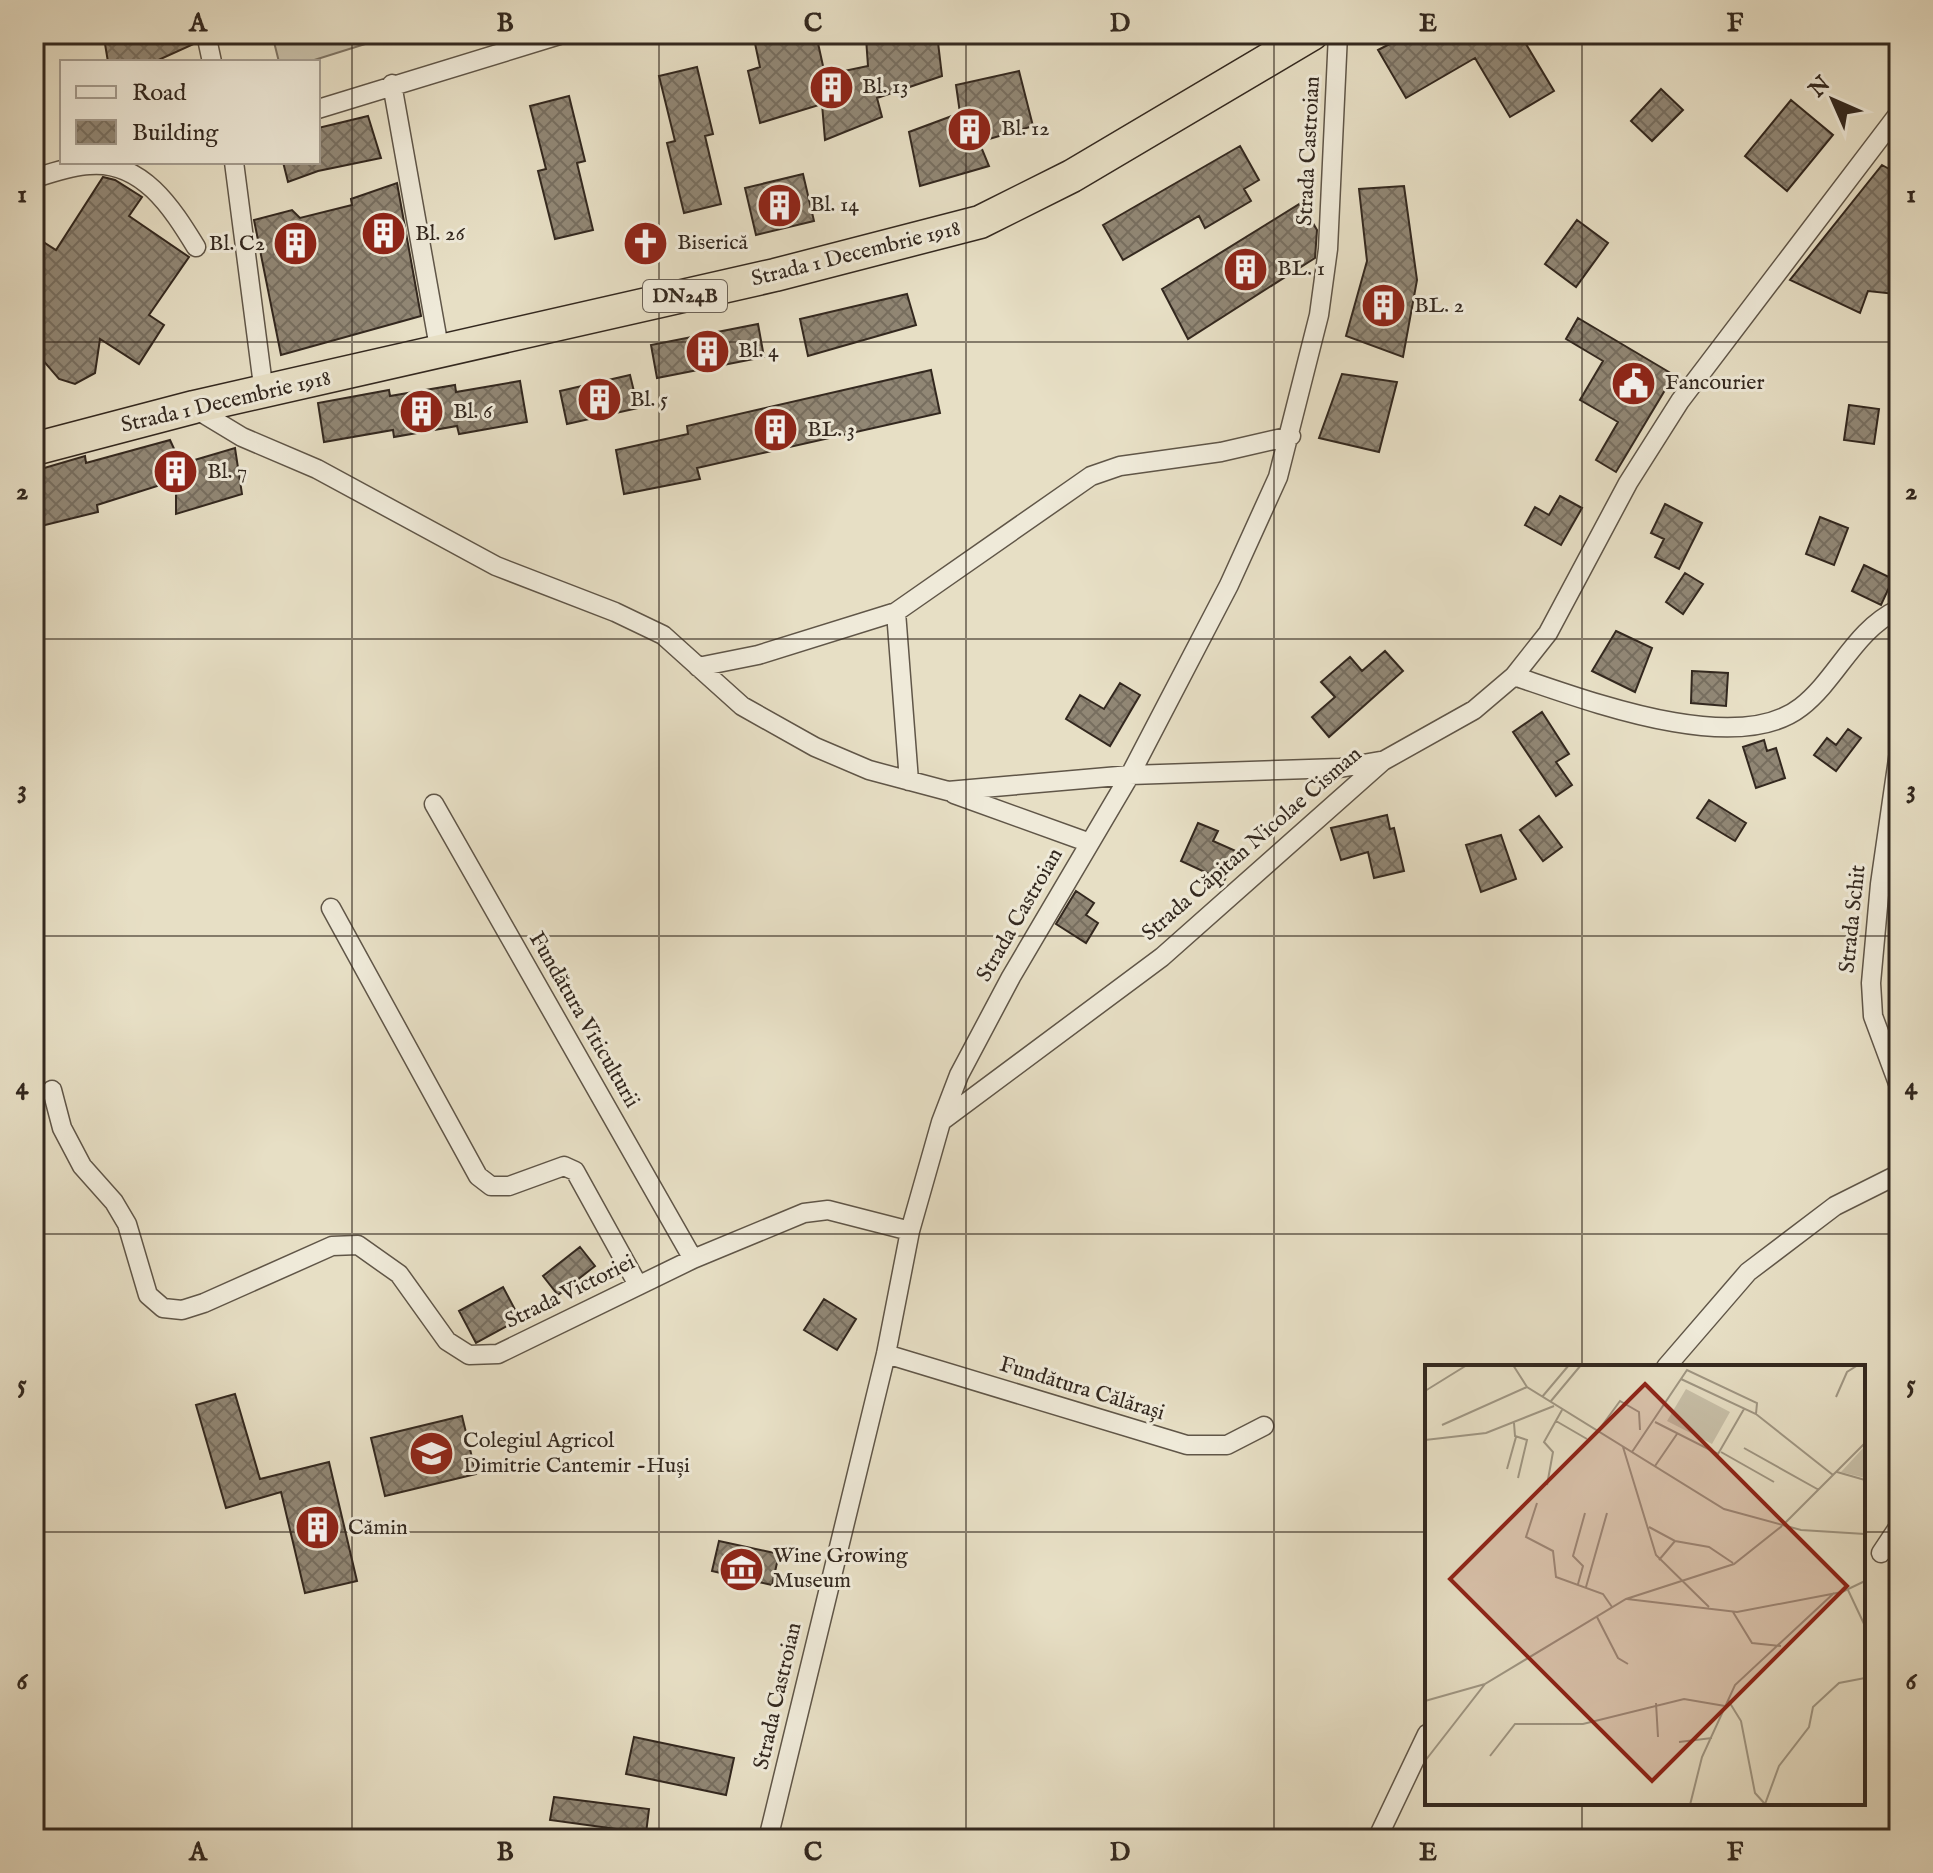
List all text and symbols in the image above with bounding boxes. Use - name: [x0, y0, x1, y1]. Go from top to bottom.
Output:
- text: A: [188, 7, 208, 40]
- text: B: [496, 7, 514, 40]
- text: C: [804, 7, 823, 40]
- text: D: [1110, 7, 1131, 40]
- text: E: [1419, 7, 1437, 40]
- text: F: [1727, 7, 1744, 40]
- legend: [60, 60, 320, 164]
- north arrow: [1793, 60, 1873, 140]
- building icon: Bl. 13: [807, 63, 855, 111]
- text: N: [1803, 71, 1837, 105]
- place label: Bl. 13: [862, 73, 909, 101]
- street label: Strada Castroian: [1291, 75, 1327, 227]
- text: Road: [132, 78, 186, 109]
- building icon: Bl. 12: [946, 105, 994, 153]
- place label: Bl. 12: [1001, 115, 1050, 143]
- text: Building: [132, 118, 219, 149]
- text: 1: [17, 178, 27, 211]
- text: 1: [1906, 178, 1916, 211]
- building icon: Bl. 14: [755, 181, 803, 229]
- place label: Bl. 14: [810, 191, 859, 219]
- building icon: Bl. 26: [360, 210, 408, 258]
- street label: Strada 1 Decembrie 1918: [748, 214, 964, 294]
- church icon: Biserică: [622, 219, 670, 267]
- building icon: Bl. C2: [272, 220, 320, 268]
- place label: Bl. 26: [415, 220, 465, 248]
- place label: Biserică: [677, 229, 749, 257]
- place label: Bl. C2: [209, 230, 265, 258]
- building icon: BL. 1: [1222, 245, 1270, 293]
- place label: BL. 1: [1277, 255, 1325, 283]
- road number: DN24B: [643, 280, 727, 312]
- building icon: BL. 2: [1359, 282, 1407, 330]
- place label: BL. 2: [1414, 292, 1464, 320]
- building icon: Bl. 4: [683, 327, 731, 375]
- place label: Bl. 4: [738, 337, 779, 365]
- public building icon: Fancourier: [1610, 359, 1658, 407]
- street label: Strada 1 Decembrie 1918: [118, 364, 334, 440]
- place label: Fancourier: [1665, 369, 1765, 397]
- building icon: Bl. 5: [575, 376, 623, 424]
- place label: Bl. 5: [630, 386, 668, 414]
- building icon: Bl. 6: [398, 388, 446, 436]
- place label: Bl. 6: [453, 398, 493, 426]
- building icon: BL. 3: [752, 406, 800, 454]
- place label: BL. 3: [807, 416, 855, 444]
- building icon: Bl. 7: [152, 448, 200, 496]
- place label: Bl. 7: [207, 458, 247, 486]
- text: 2: [16, 475, 28, 508]
- text: 2: [1905, 475, 1917, 508]
- street label: Strada Căpitan Nicolae Cisman: [1136, 741, 1368, 947]
- text: 3: [17, 773, 27, 806]
- text: 3: [1906, 773, 1916, 806]
- street label: Strada Castroian: [970, 843, 1070, 987]
- street label: Strada Schit: [1833, 863, 1873, 974]
- street label: Fundătura Viticulturii: [522, 927, 646, 1113]
- text: 4: [16, 1070, 30, 1103]
- text: 4: [1905, 1070, 1919, 1103]
- street label: Strada Victoriei: [500, 1248, 640, 1336]
- street label: Fundătura Călărași: [996, 1351, 1168, 1427]
- inset map: [1425, 1365, 1865, 1805]
- text: 5: [17, 1368, 27, 1401]
- text: 5: [1906, 1368, 1916, 1401]
- place label: Colegiul Agricol Dimitrie Cantemir -Huși: [463, 1427, 690, 1480]
- school or university icon: Colegiul Agricol Dimitrie Cantemir -Huși: [408, 1430, 456, 1478]
- building icon: Cămin: [293, 1504, 341, 1552]
- place label: Cămin: [348, 1514, 408, 1542]
- place label: Wine Growing Museum: [773, 1542, 909, 1595]
- museum icon: Wine Growing Museum: [718, 1545, 766, 1593]
- street label: Strada Castroian: [747, 1620, 809, 1772]
- text: 6: [17, 1665, 29, 1698]
- text: 6: [1906, 1665, 1918, 1698]
- text: A: [188, 1836, 208, 1869]
- text: B: [496, 1836, 514, 1869]
- text: C: [804, 1836, 823, 1869]
- text: D: [1110, 1836, 1131, 1869]
- text: E: [1419, 1836, 1437, 1869]
- text: F: [1727, 1836, 1744, 1869]

